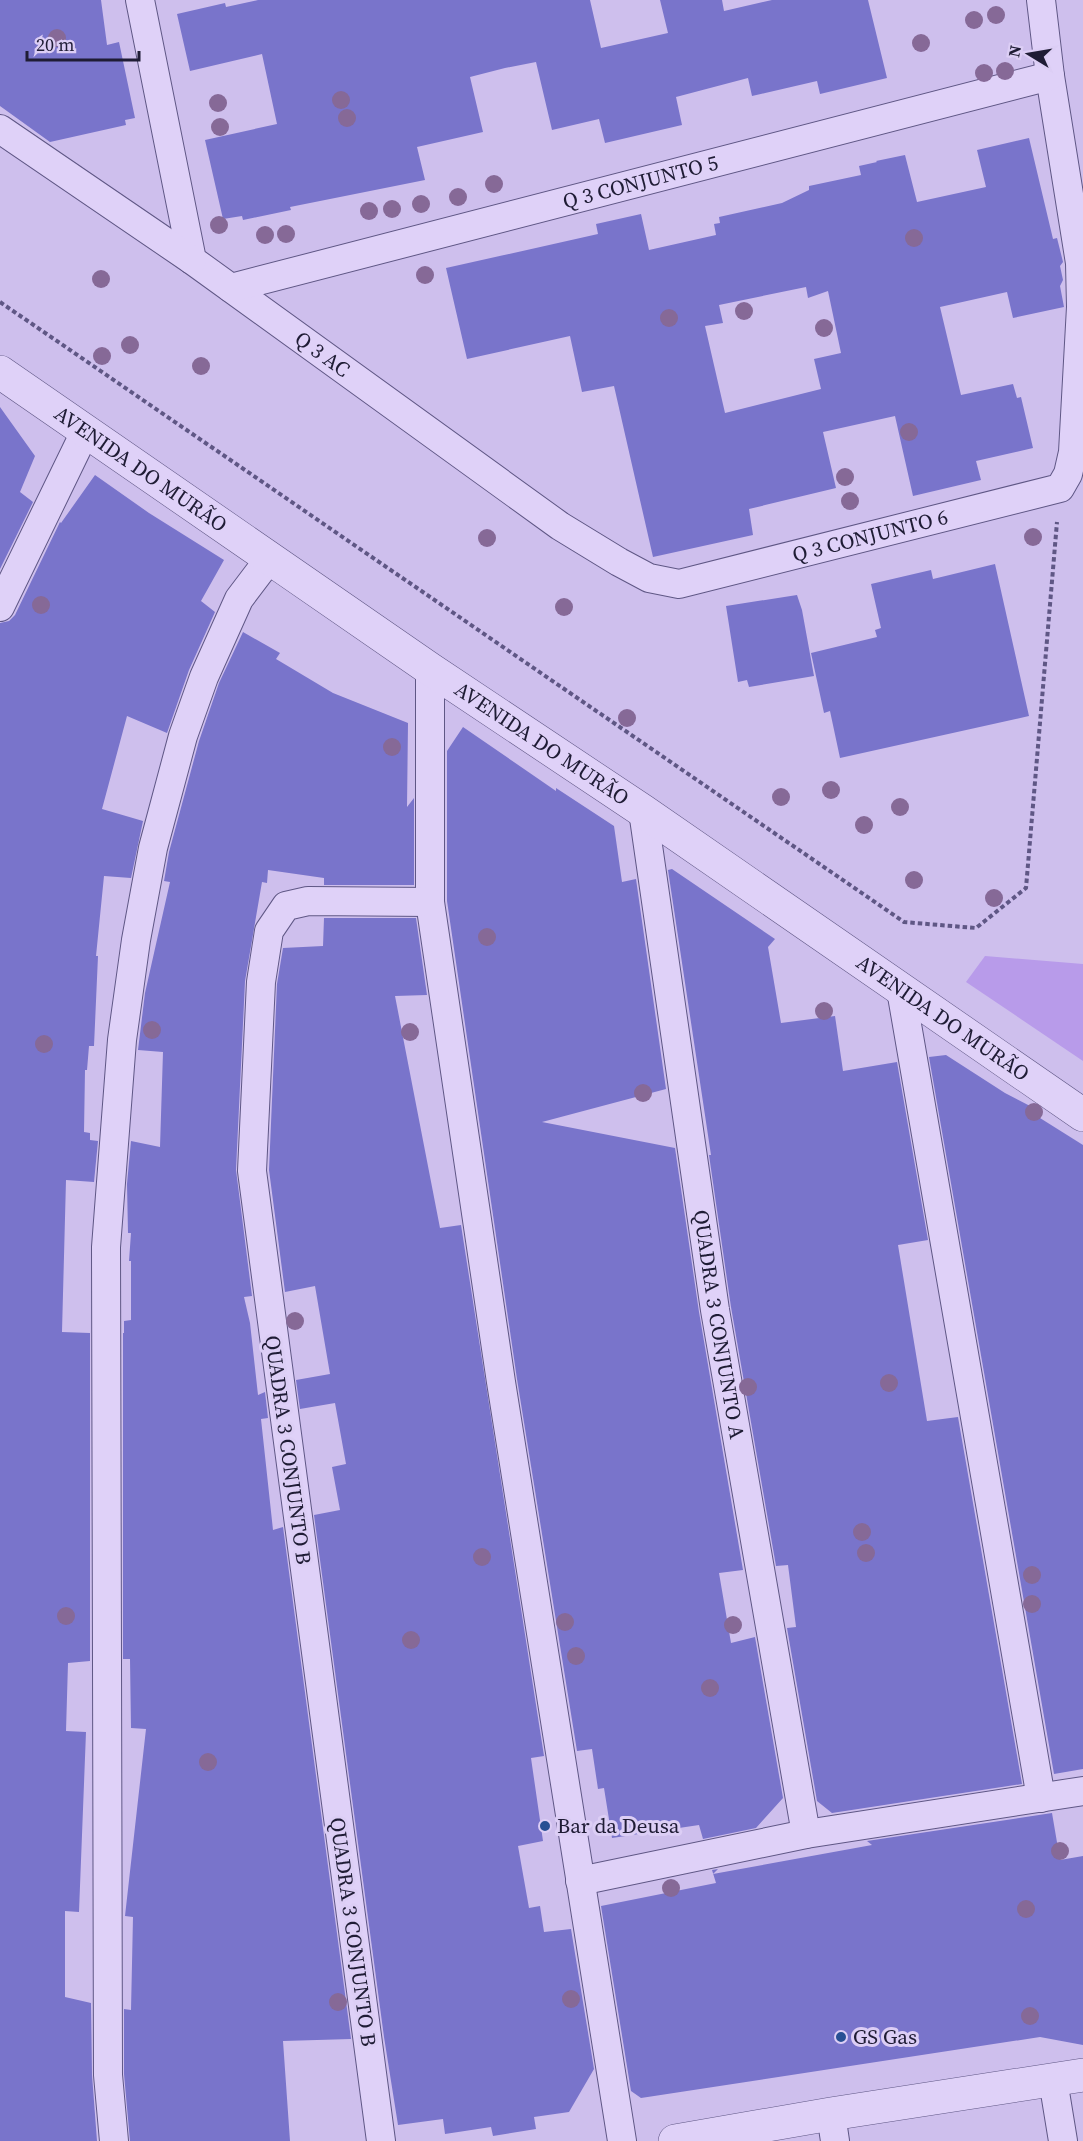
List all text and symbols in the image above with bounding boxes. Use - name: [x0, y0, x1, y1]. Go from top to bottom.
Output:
- scale bar: [27, 24, 140, 62]
- north arrow: [999, 24, 1059, 84]
- text: 20 m: [36, 32, 74, 57]
- text: N: [1002, 43, 1026, 59]
- street label: Q 3 CONJUNTO 5: [560, 148, 721, 216]
- street label: Q 3 AC: [289, 324, 356, 384]
- street label: AVENIDA DO MURÃO: [49, 399, 233, 539]
- street label: Q 3 CONJUNTO 6: [789, 502, 951, 569]
- street label: AVENIDA DO MURÃO: [449, 674, 635, 812]
- street label: AVENIDA DO MURÃO: [851, 948, 1035, 1088]
- street label: QUADRA 3 CONJUNTO A: [687, 1208, 752, 1441]
- street label: QUADRA 3 CONJUNTO B: [258, 1334, 319, 1566]
- place label: Bar da Deusa: [557, 1811, 680, 1840]
- street label: QUADRA 3 CONJUNTO B: [323, 1816, 384, 2048]
- marker: Bar da Deusa: [538, 1819, 552, 1833]
- place label: GS Gas: [853, 2022, 917, 2051]
- marker: GS Gas: [834, 2030, 848, 2044]

